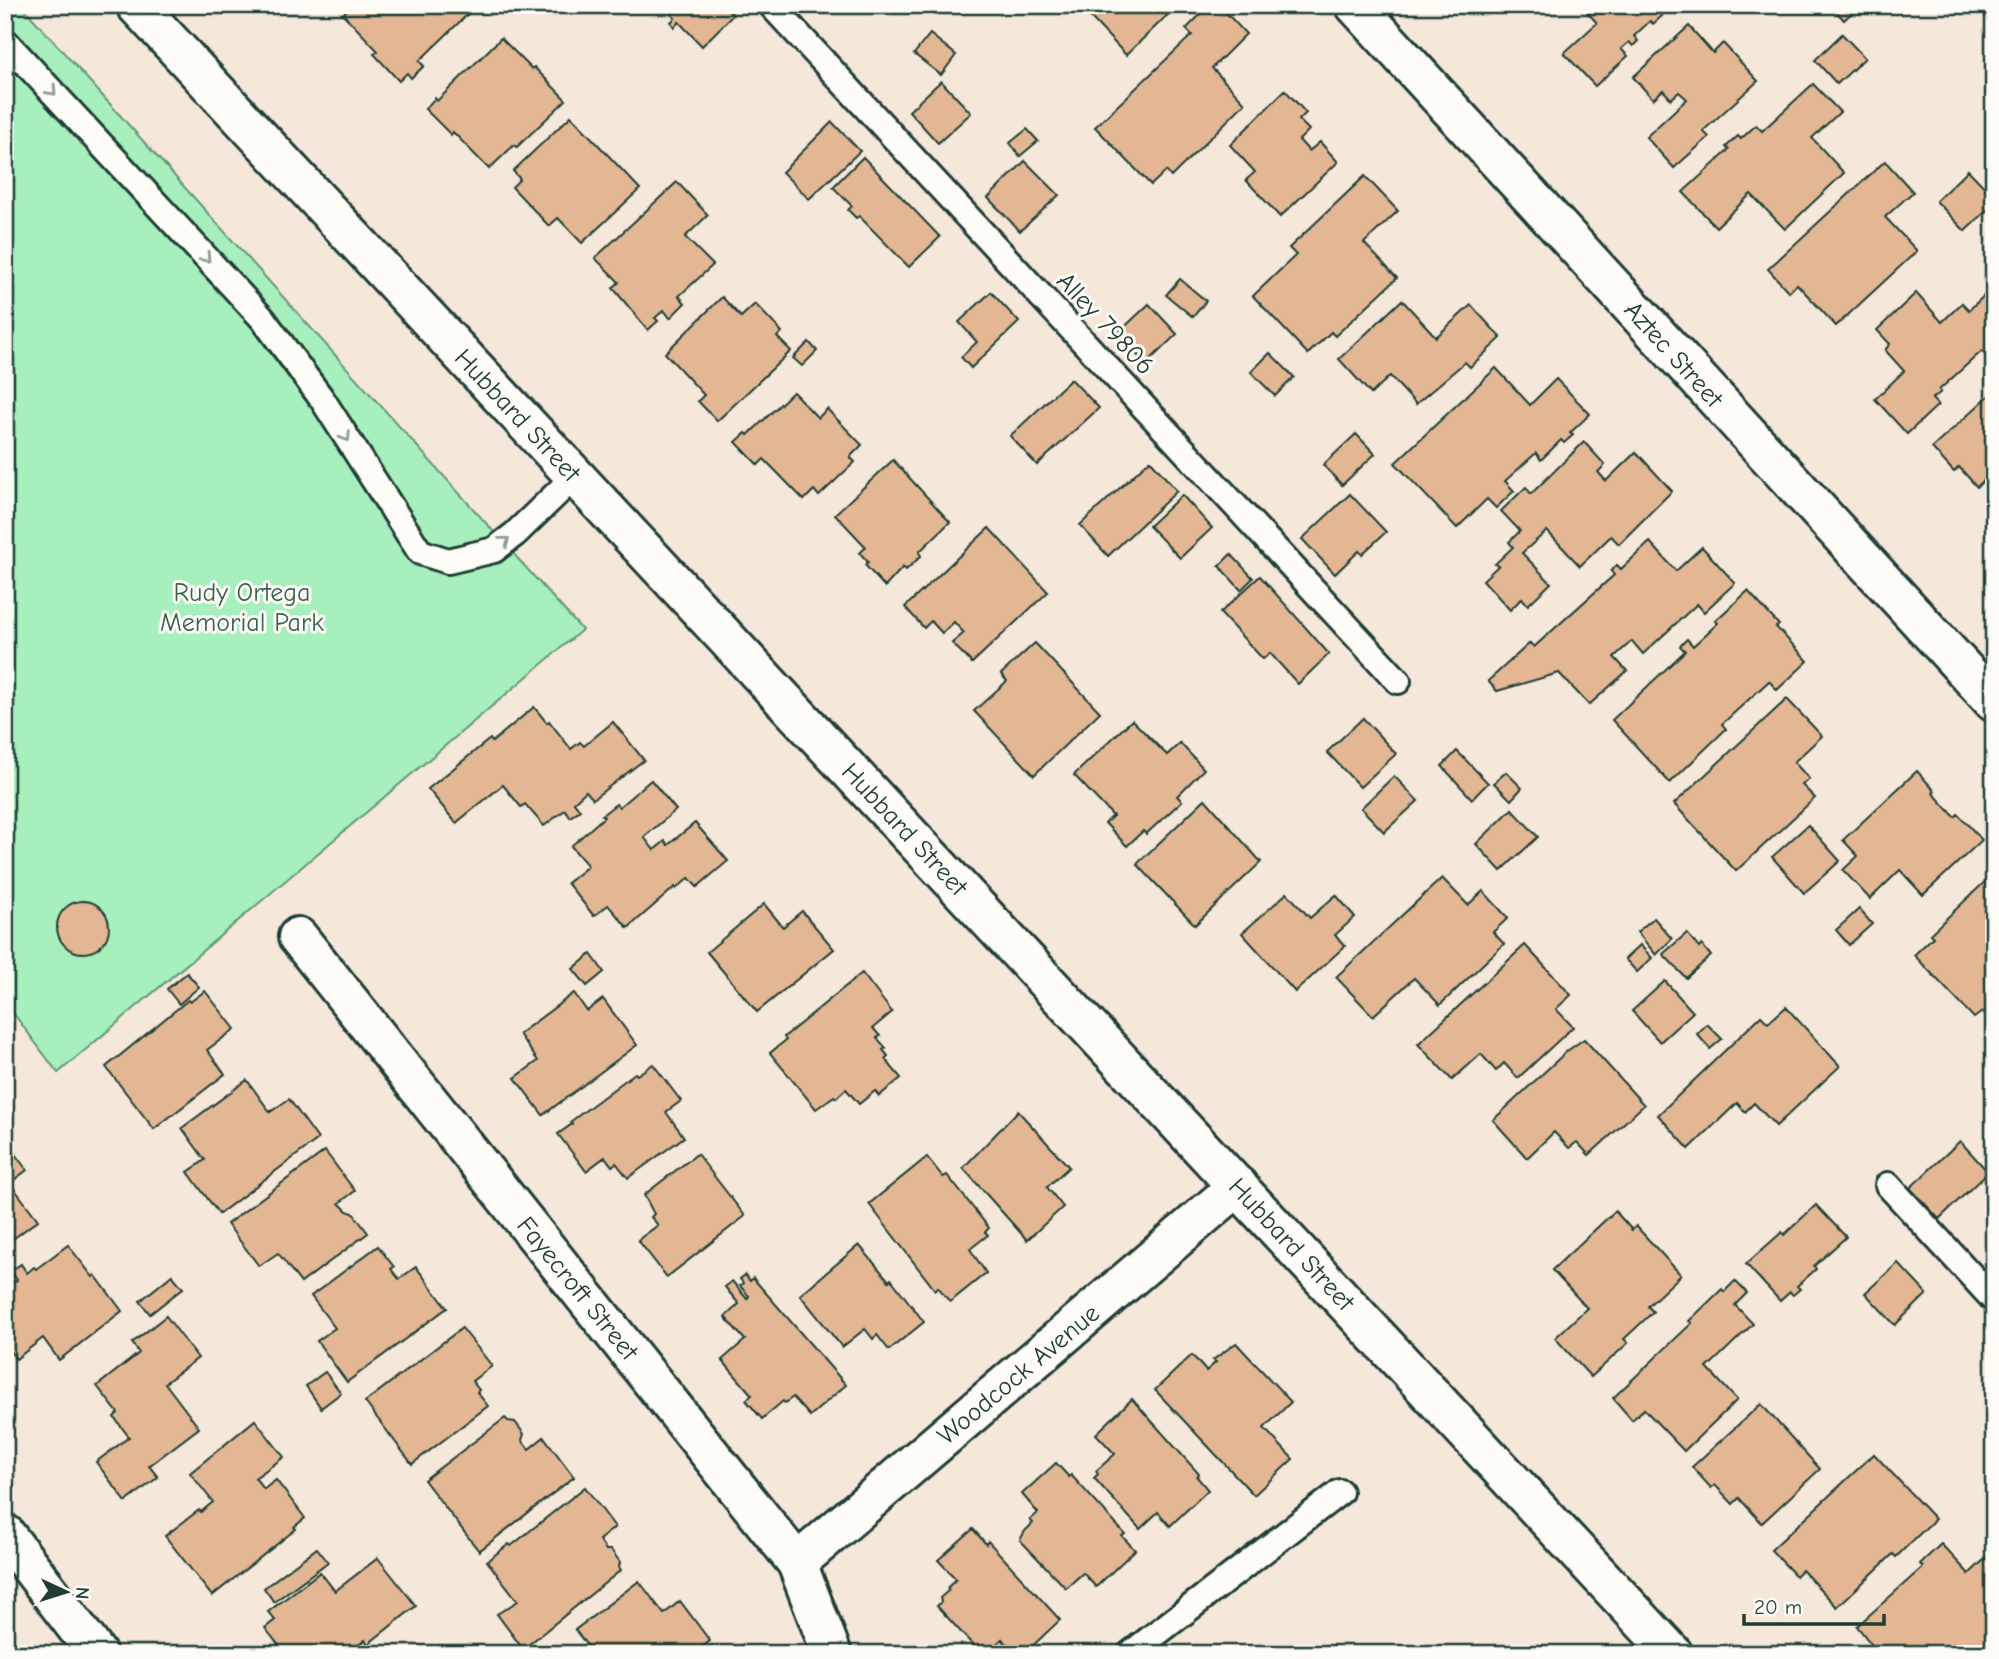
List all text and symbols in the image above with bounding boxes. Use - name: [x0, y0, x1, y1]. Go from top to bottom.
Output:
- one-way arrow: [43, 83, 56, 96]
- one-way arrow: [198, 250, 210, 263]
- street label: Alley 79806: [1050, 266, 1160, 381]
- street label: Aztec Street: [1618, 295, 1730, 415]
- street label: Hubbard Street: [448, 343, 587, 489]
- one-way arrow: [338, 429, 350, 442]
- one-way arrow: [498, 537, 510, 550]
- park label: Rudy Ortega Memorial Park: [160, 578, 324, 638]
- street label: Hubbard Street: [835, 757, 974, 903]
- street label: Hubbard Street: [1222, 1172, 1361, 1318]
- street label: Fayecroft Street: [510, 1211, 645, 1368]
- street label: Woodcock Avenue: [932, 1298, 1106, 1451]
- north arrow: [32, 1558, 102, 1628]
- scale bar: [1744, 1582, 1884, 1626]
- text: N: [71, 1586, 93, 1600]
- text: 20 m: [1754, 1595, 1802, 1619]

